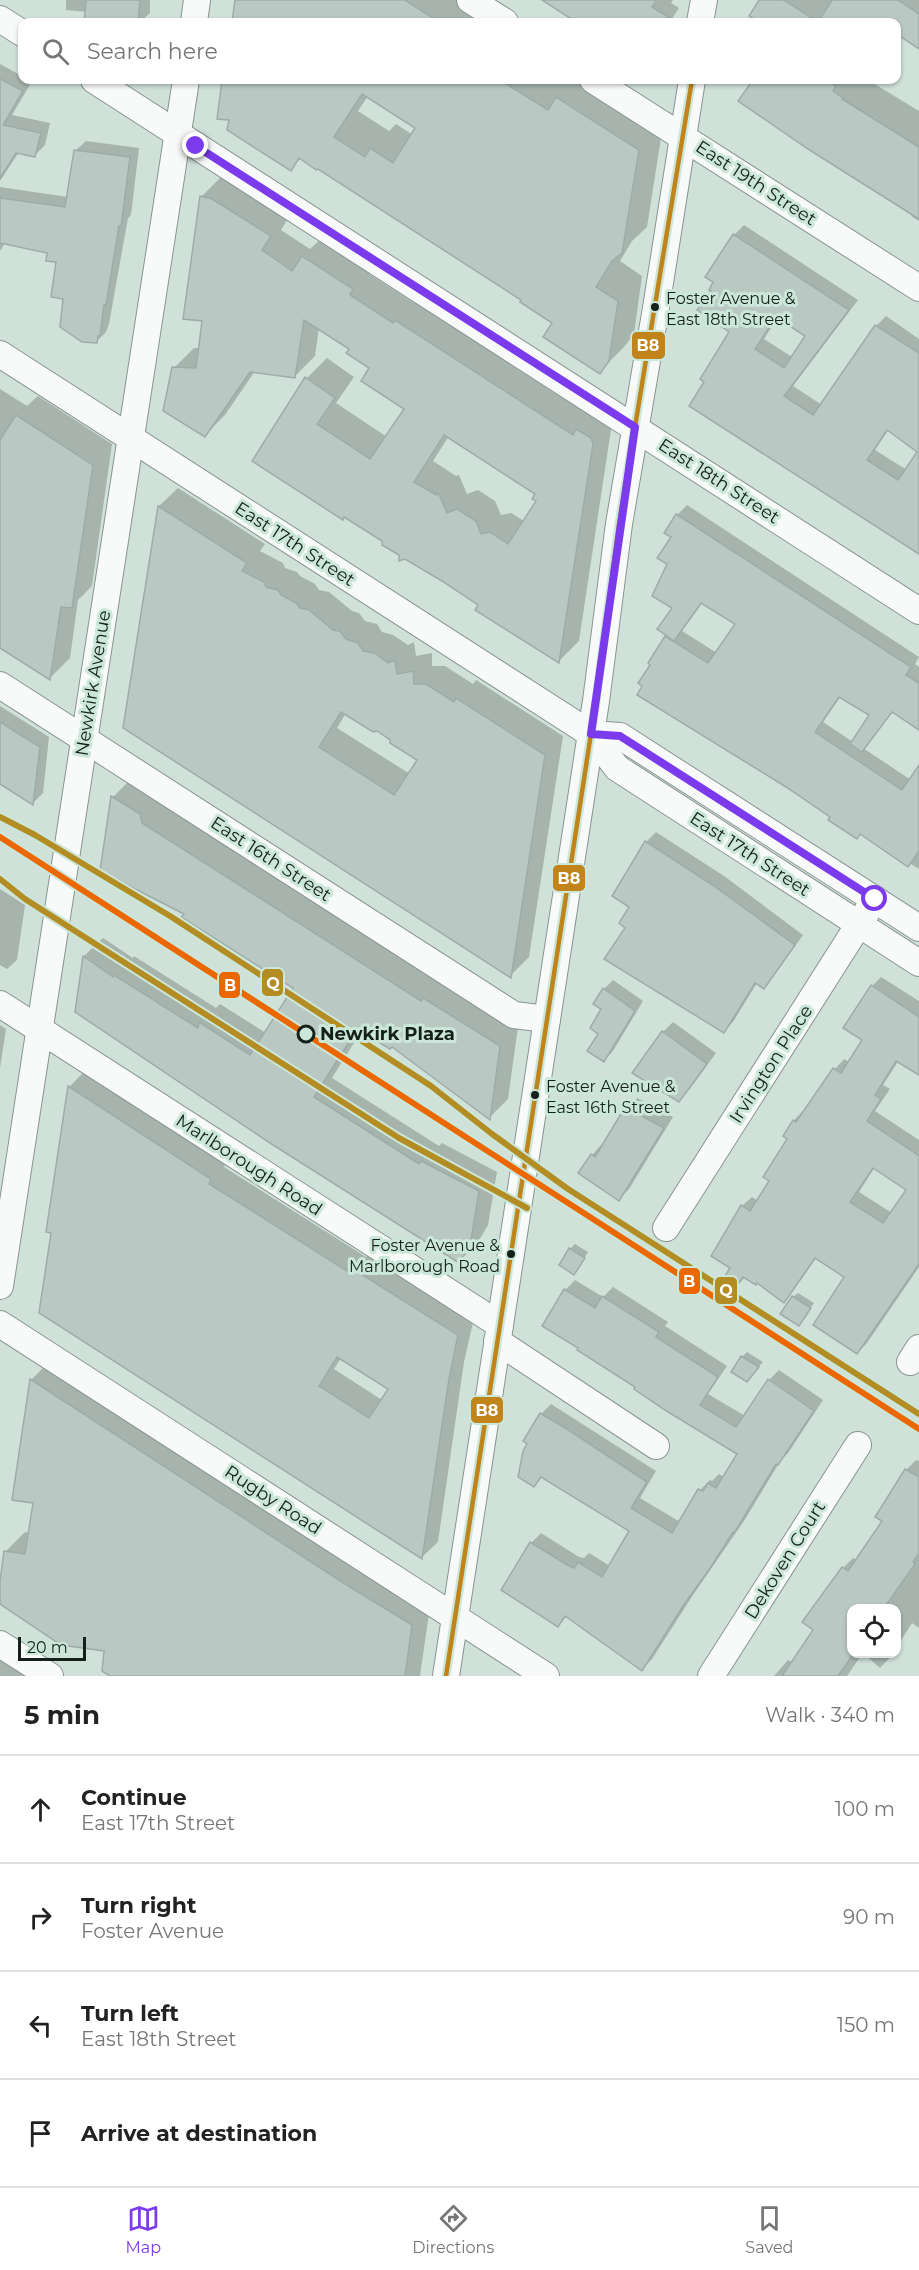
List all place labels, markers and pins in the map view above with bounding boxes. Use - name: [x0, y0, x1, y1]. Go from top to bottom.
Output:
- place label: Foster Avenue & East 18th Street: [666, 289, 796, 329]
- marker: Foster Avenue & East 18th Street: [649, 301, 661, 313]
- place label: Newkirk Plaza: [320, 1023, 455, 1045]
- marker: Newkirk Plaza: [297, 1025, 315, 1043]
- place label: Foster Avenue & East 16th Street: [546, 1077, 676, 1117]
- marker: Foster Avenue & East 16th Street: [529, 1089, 541, 1101]
- place label: Foster Avenue & Marlborough Road: [349, 1236, 500, 1276]
- marker: Foster Avenue & Marlborough Road: [505, 1248, 517, 1260]

